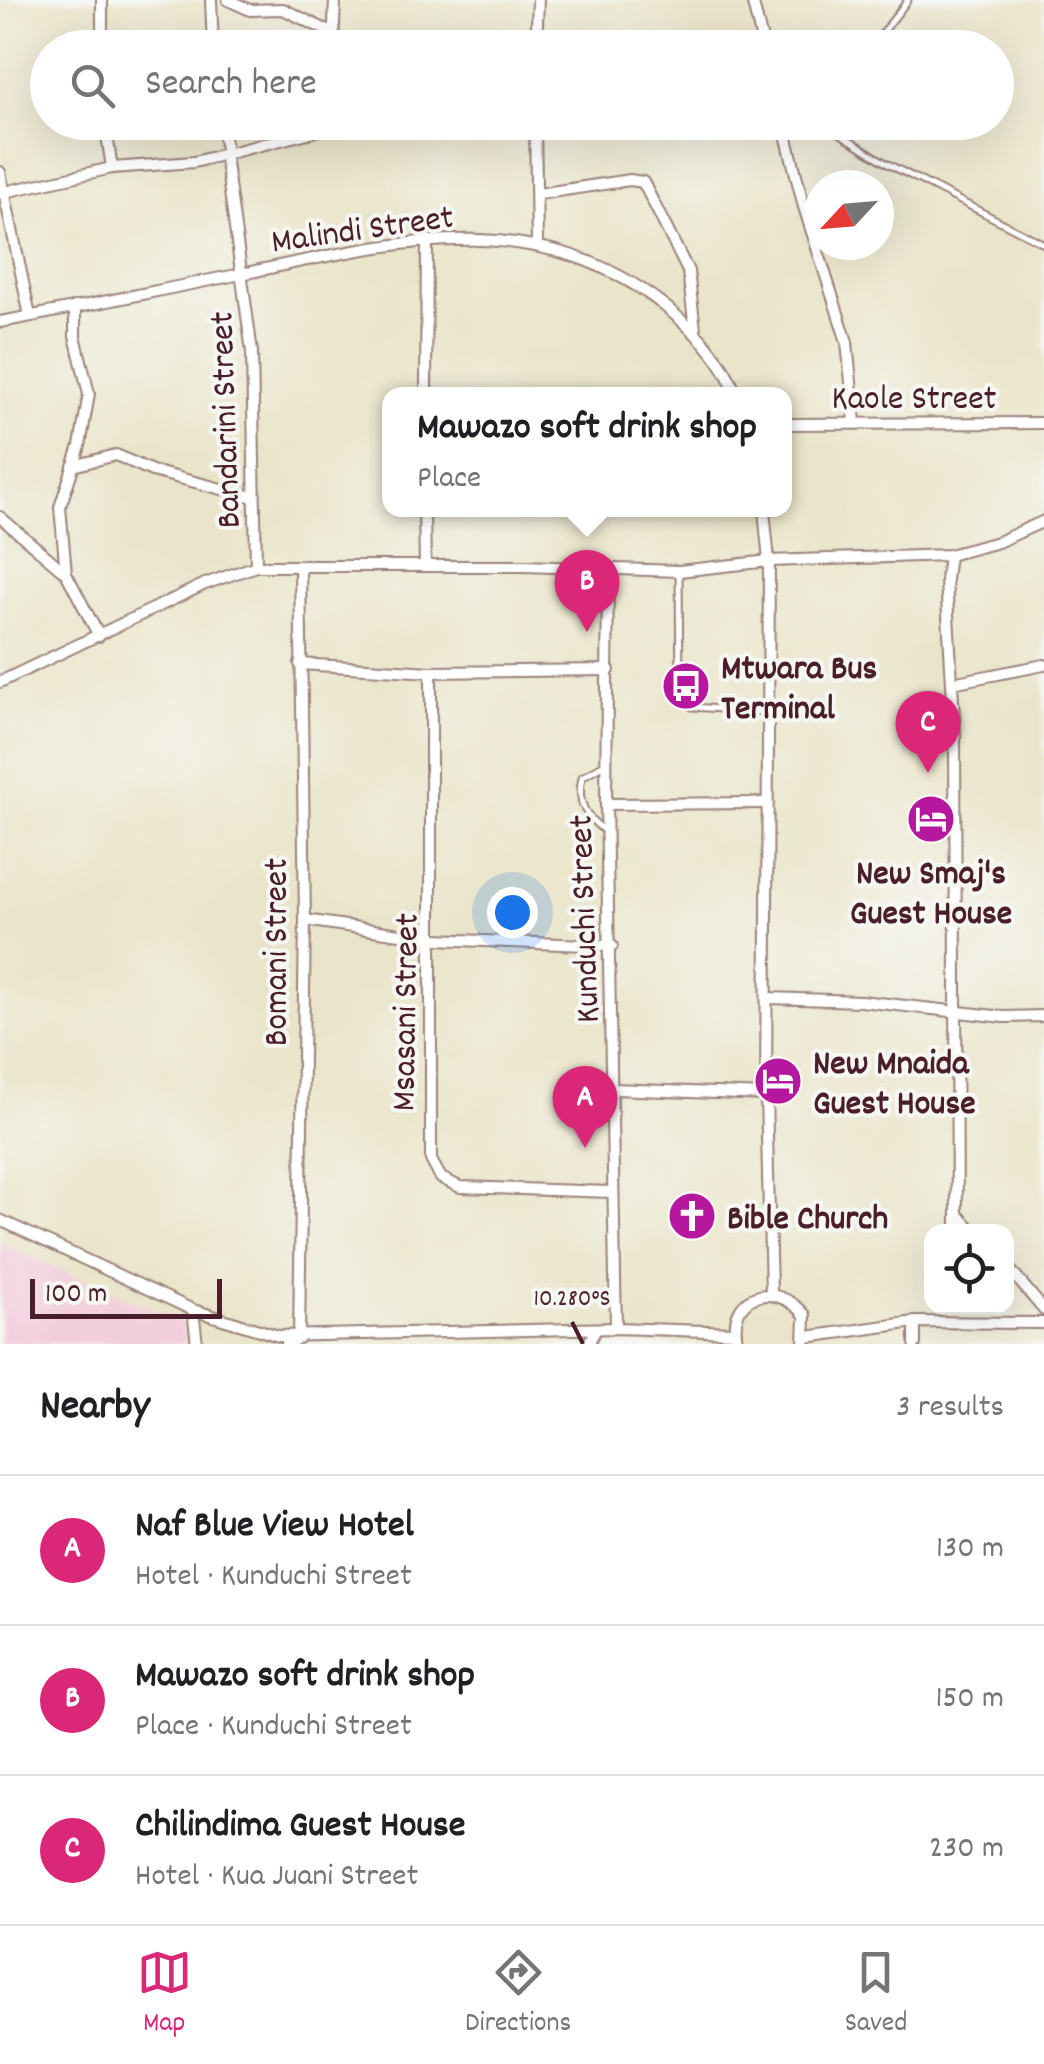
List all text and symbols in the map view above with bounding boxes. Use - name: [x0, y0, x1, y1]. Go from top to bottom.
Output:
- search box: [30, 30, 1014, 140]
- icon: search: [65, 58, 120, 113]
- text: Search here: [145, 58, 317, 113]
- north arrow: [804, 170, 894, 260]
- street label: Malindi Street: [268, 194, 457, 269]
- street label: Bandarini Street: [199, 310, 257, 529]
- street label: Kaole Street: [832, 376, 997, 426]
- popup: [382, 387, 792, 517]
- text: Mawazo soft drink shop: [417, 402, 757, 457]
- text: Place: [417, 457, 481, 503]
- pin: B: [554, 550, 620, 632]
- place label: Mtwara Bus Terminal: [721, 646, 877, 736]
- bus stop icon: Mtwara Bus Terminal: [660, 660, 712, 712]
- pin: C: [896, 690, 960, 773]
- hotel icon: New Smaj's Guest House: [905, 793, 957, 845]
- street label: Kunduchi Street: [558, 814, 616, 1024]
- place label: New Smaj's Guest House: [850, 851, 1012, 941]
- street label: Bomani Street: [254, 858, 304, 1046]
- your location: [487, 887, 538, 938]
- street label: Msasani Street: [381, 912, 435, 1112]
- place label: New Mnaida Guest House: [813, 1041, 976, 1131]
- hotel icon: New Mnaida Guest House: [752, 1055, 804, 1107]
- pin: A: [552, 1066, 618, 1148]
- church icon: Bible Church: [666, 1190, 718, 1242]
- place label: Bible Church: [727, 1196, 888, 1246]
- map controls: [924, 1224, 1014, 1314]
- button: locate: [924, 1224, 1014, 1314]
- scale bar: [30, 1274, 222, 1318]
- text: 100 m: [45, 1276, 107, 1316]
- text: 10.280°S: [534, 1282, 610, 1318]
- text: Nearby: [40, 1379, 150, 1439]
- text: 3 results: [896, 1386, 1004, 1432]
- text: Naf Blue View Hotel: [135, 1500, 414, 1555]
- text: A: [64, 1527, 81, 1573]
- text: 130 m: [936, 1527, 1004, 1573]
- text: Hotel · Kunduchi Street: [135, 1555, 412, 1601]
- text: Mawazo soft drink shop: [135, 1650, 475, 1705]
- text: B: [65, 1677, 80, 1723]
- text: 150 m: [935, 1677, 1004, 1723]
- text: Place · Kunduchi Street: [135, 1705, 412, 1751]
- text: Chilindima Guest House: [135, 1800, 466, 1855]
- text: C: [65, 1827, 80, 1873]
- text: 230 m: [929, 1827, 1004, 1873]
- text: Hotel · Kua Juani Street: [135, 1855, 418, 1901]
- tab: Map: [137, 1945, 192, 2045]
- tab: Directions: [465, 1945, 571, 2045]
- tab: Saved: [845, 1945, 907, 2045]

